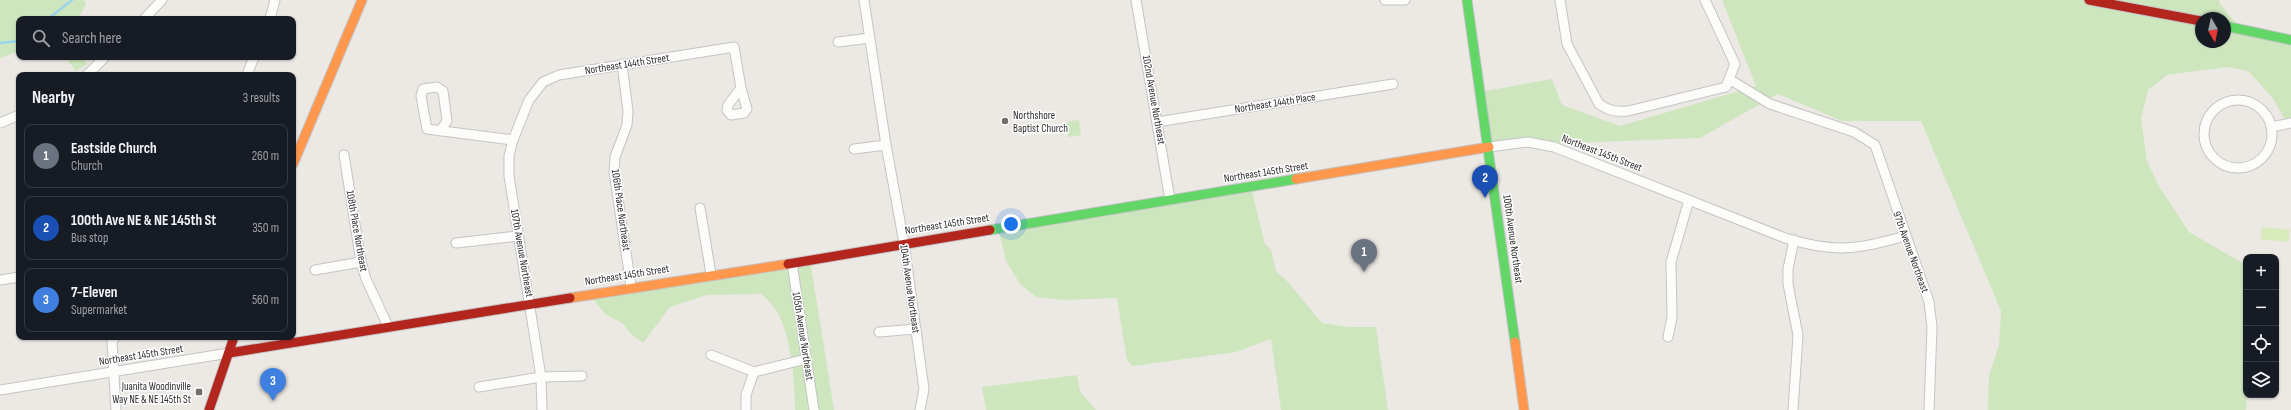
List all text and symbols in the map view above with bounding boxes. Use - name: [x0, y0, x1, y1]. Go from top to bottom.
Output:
- north arrow: [2195, 12, 2231, 48]
- search box: [16, 16, 296, 60]
- icon: search: [30, 27, 52, 49]
- text: Search here: [62, 29, 122, 48]
- street label: Northeast 144th Street: [584, 51, 671, 77]
- street label: 102nd Avenue Northeast: [1140, 54, 1168, 146]
- text: Nearby: [32, 88, 75, 108]
- text: 3 results: [243, 90, 280, 106]
- street label: Northeast 144th Place: [1234, 90, 1316, 116]
- place label: Northshore Baptist Church: [1013, 109, 1068, 135]
- marker: Northshore Baptist Church: [1000, 116, 1010, 126]
- street label: Northeast 145th Street: [1560, 132, 1645, 175]
- text: Eastside Church: [71, 139, 157, 158]
- text: 1: [43, 148, 49, 164]
- text: 260 m: [252, 148, 279, 164]
- text: Church: [71, 158, 103, 174]
- street label: Northeast 145th Street: [1223, 159, 1310, 185]
- pin: 2: [1472, 165, 1498, 198]
- street label: 106th Place Northeast: [609, 168, 633, 252]
- street label: 108th Place Northeast: [343, 189, 371, 273]
- street label: 100th Avenue Northeast: [1500, 194, 1526, 285]
- street label: 107th Avenue Northeast: [508, 208, 536, 299]
- street label: 97th Avenue Northeast: [1890, 210, 1932, 295]
- text: 100th Ave NE & NE 145th St: [71, 211, 216, 230]
- street label: Northeast 145th Street: [904, 211, 991, 237]
- your location: [1001, 214, 1021, 234]
- text: 2: [43, 220, 49, 236]
- text: 350 m: [252, 220, 279, 236]
- text: Bus stop: [71, 230, 108, 246]
- pin: 1: [1351, 239, 1377, 272]
- street label: 104th Avenue Northeast: [897, 244, 923, 335]
- map controls: [2243, 254, 2279, 398]
- button: +: [2243, 254, 2279, 290]
- street label: Northeast 145th Street: [584, 262, 671, 288]
- text: 7-Eleven: [71, 283, 118, 302]
- button: −: [2243, 290, 2279, 326]
- street label: 105th Avenue Northeast: [790, 291, 816, 382]
- text: 3: [43, 292, 49, 308]
- text: 560 m: [252, 292, 279, 308]
- text: Supermarket: [71, 302, 127, 318]
- button: locate: [2243, 326, 2279, 362]
- street label: Northeast 145th Street: [98, 342, 185, 368]
- button: layers: [2243, 362, 2279, 398]
- pin: 3: [260, 368, 286, 401]
- place label: Juanita Woodinville Way NE & NE 145th St: [112, 380, 192, 406]
- marker: Juanita Woodinville Way NE & NE 145th St: [194, 387, 204, 397]

